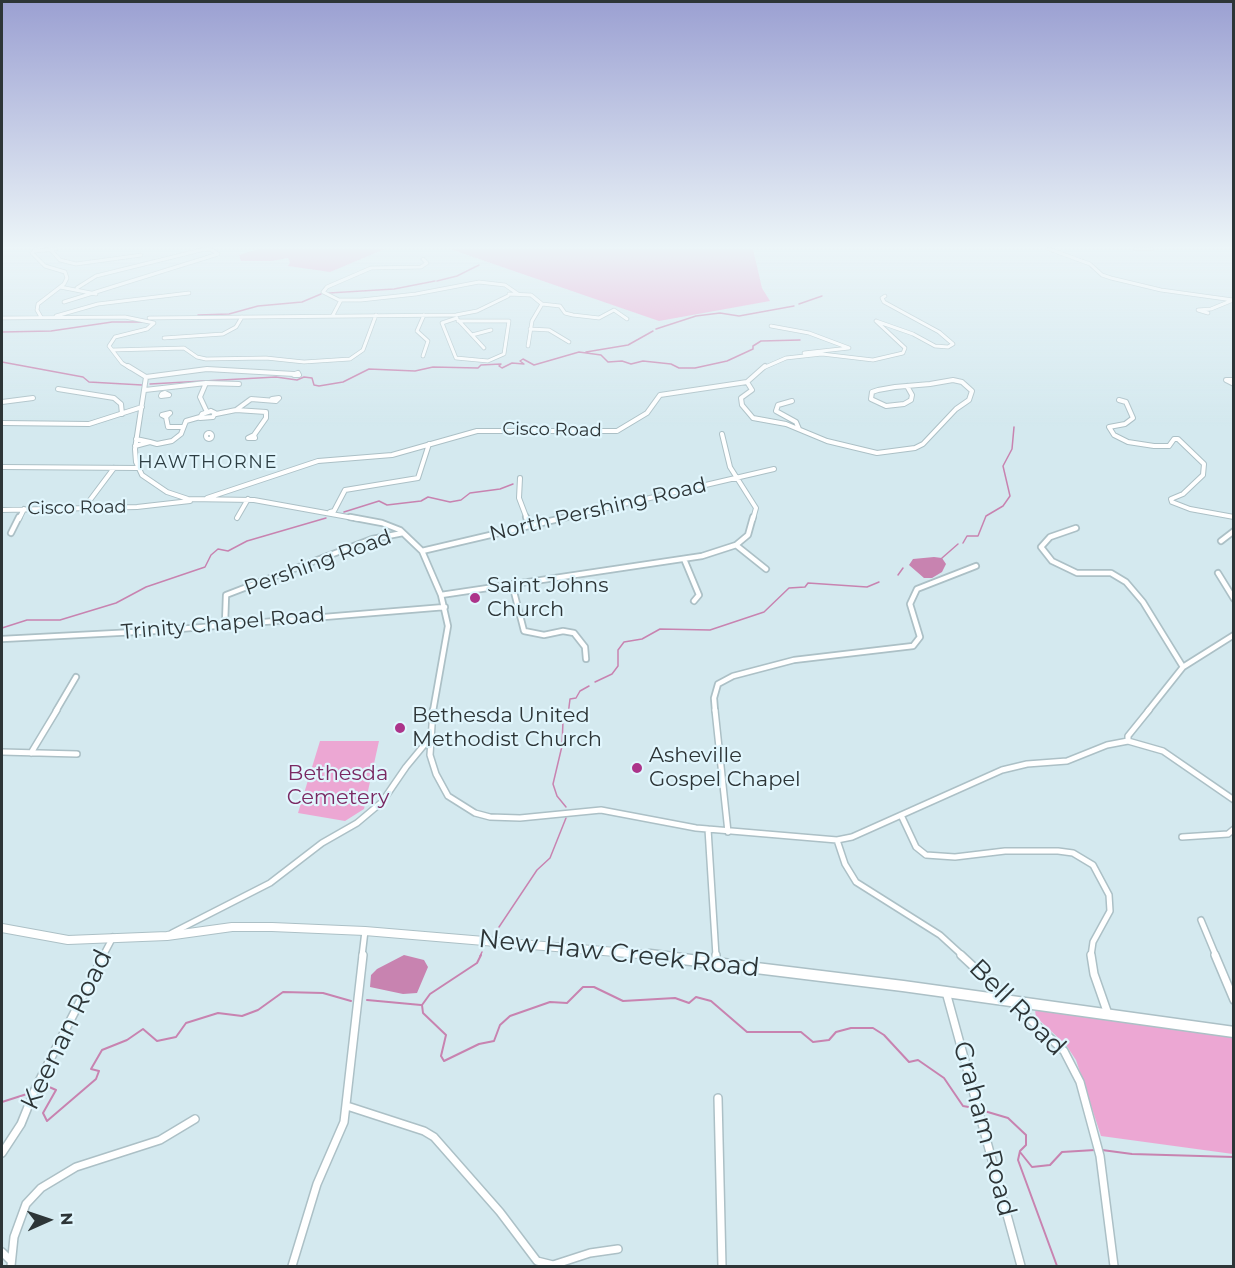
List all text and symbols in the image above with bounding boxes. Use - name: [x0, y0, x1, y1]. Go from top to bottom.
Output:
- street label: Cisco Road: [502, 418, 602, 442]
- district label: HAWTHORNE: [138, 452, 278, 474]
- street label: North Pershing Road: [487, 473, 709, 547]
- street label: Cisco Road: [27, 496, 127, 520]
- street label: Pershing Road: [241, 525, 395, 601]
- place label: Saint Johns Church: [487, 573, 609, 623]
- marker: Saint Johns Church: [468, 591, 482, 605]
- street label: Trinity Chapel Road: [120, 603, 326, 645]
- place label: Bethesda United Methodist Church: [412, 703, 602, 753]
- marker: Bethesda United Methodist Church: [393, 721, 407, 735]
- place label: Asheville Gospel Chapel: [649, 743, 801, 793]
- park label: Bethesda Cemetery: [287, 761, 389, 811]
- marker: Asheville Gospel Chapel: [630, 761, 644, 775]
- street label: New Haw Creek Road: [477, 924, 761, 984]
- street label: Keenan Road: [15, 945, 119, 1115]
- street label: Bell Road: [962, 953, 1072, 1063]
- street label: Graham Road: [946, 1038, 1022, 1220]
- north arrow: [18, 1190, 78, 1250]
- text: N: [57, 1212, 76, 1226]

